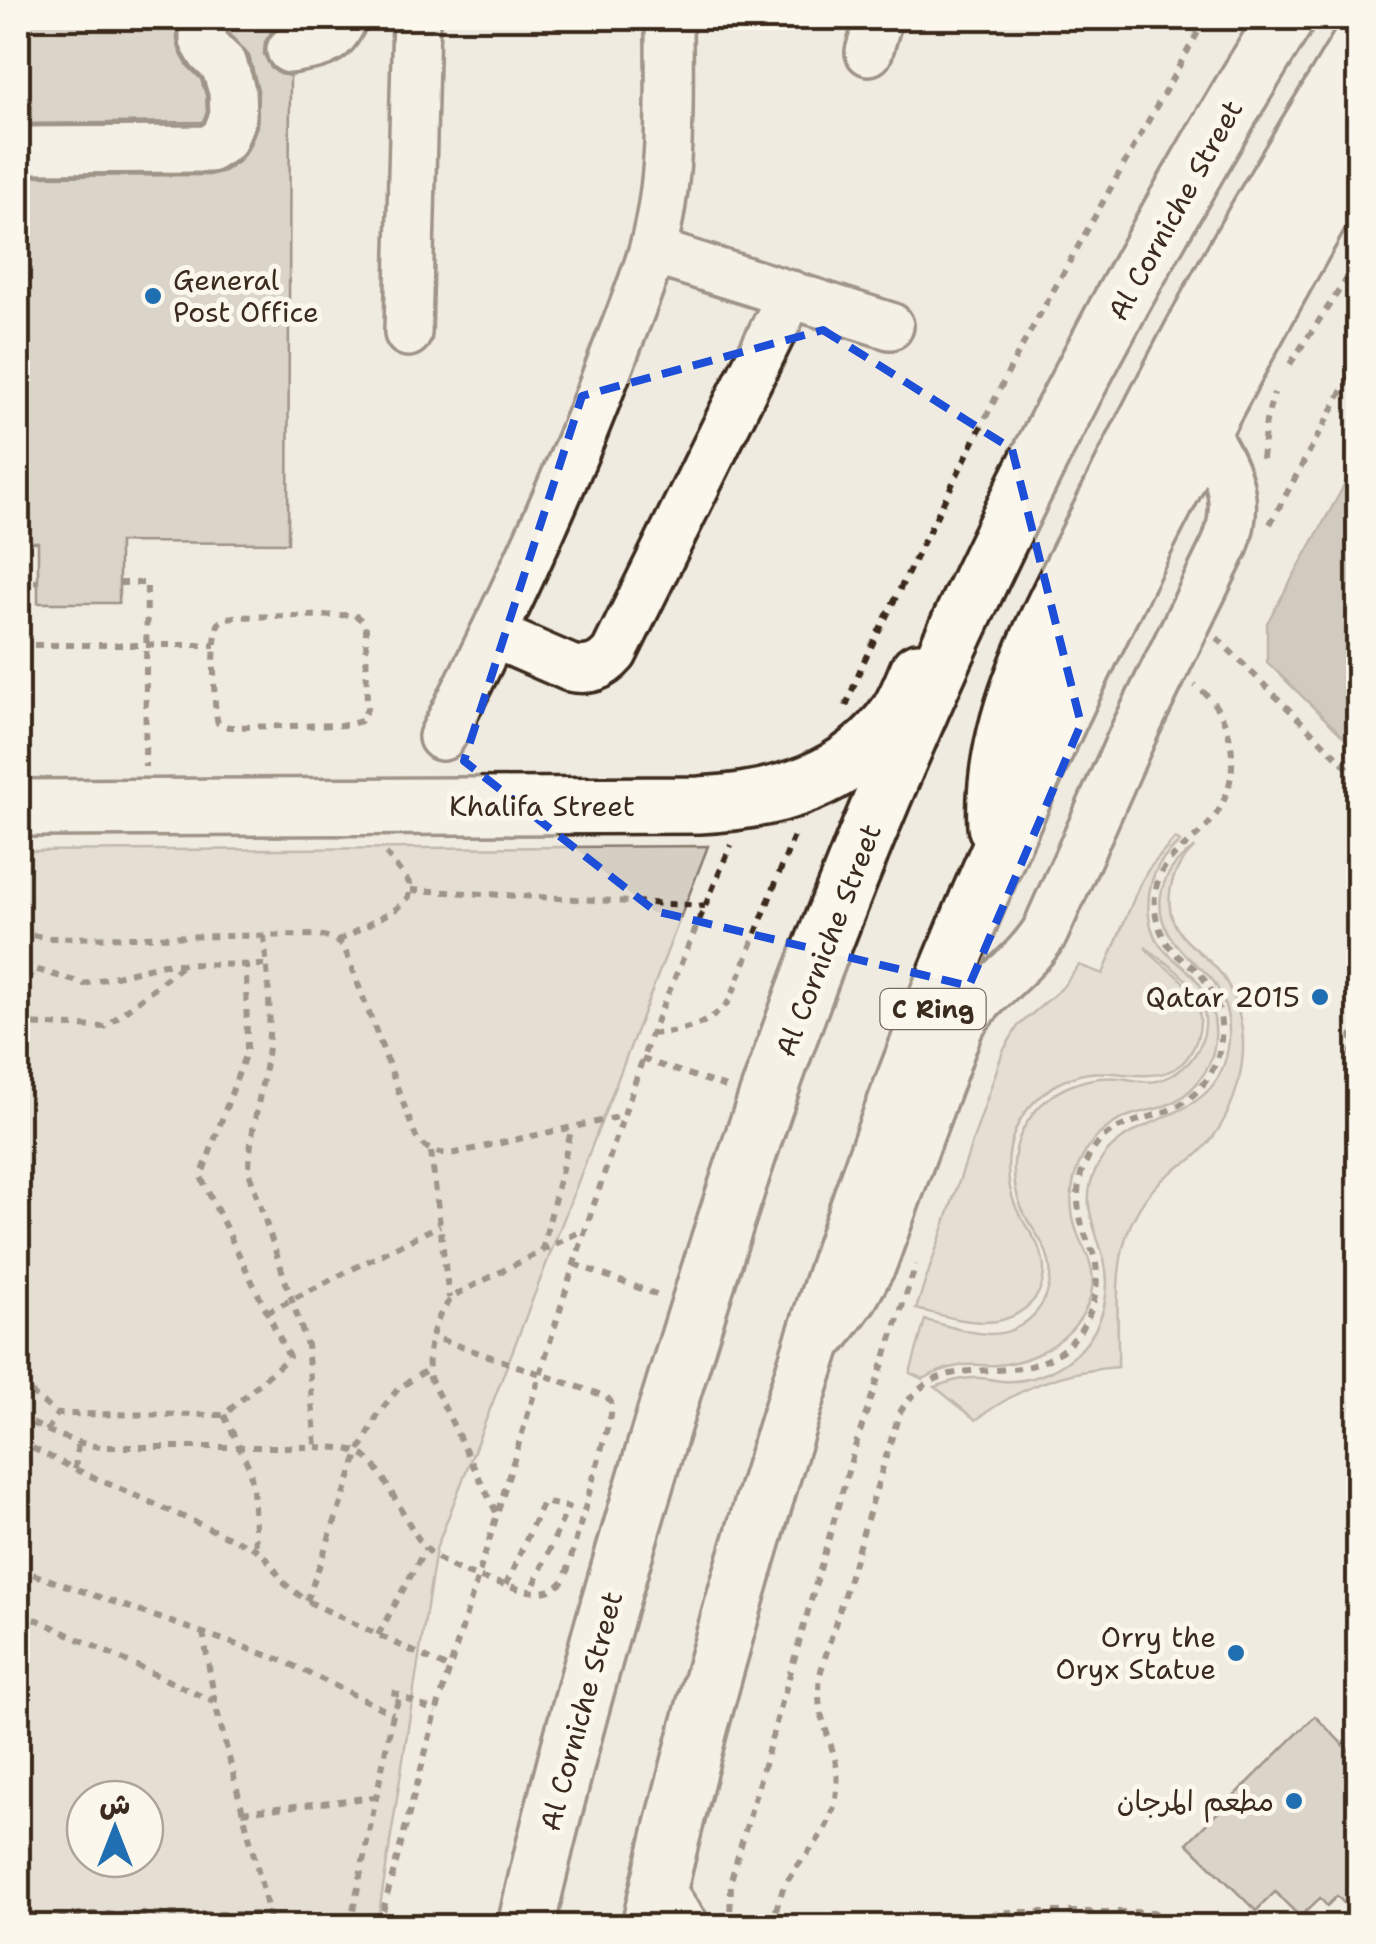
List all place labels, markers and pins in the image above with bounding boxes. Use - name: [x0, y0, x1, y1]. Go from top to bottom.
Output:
- place label: General Post Office: [173, 261, 319, 331]
- marker: General Post Office: [142, 285, 164, 307]
- place label: Qatar 2015: [1146, 978, 1300, 1016]
- marker: Qatar 2015: [1309, 986, 1331, 1008]
- place label: Orry the Oryx Statue: [1056, 1618, 1216, 1688]
- marker: Orry the Oryx Statue: [1225, 1642, 1247, 1664]
- place label: مطعم المرجان: [1117, 1782, 1274, 1823]
- marker: مطعم المرجان: [1283, 1790, 1305, 1812]

